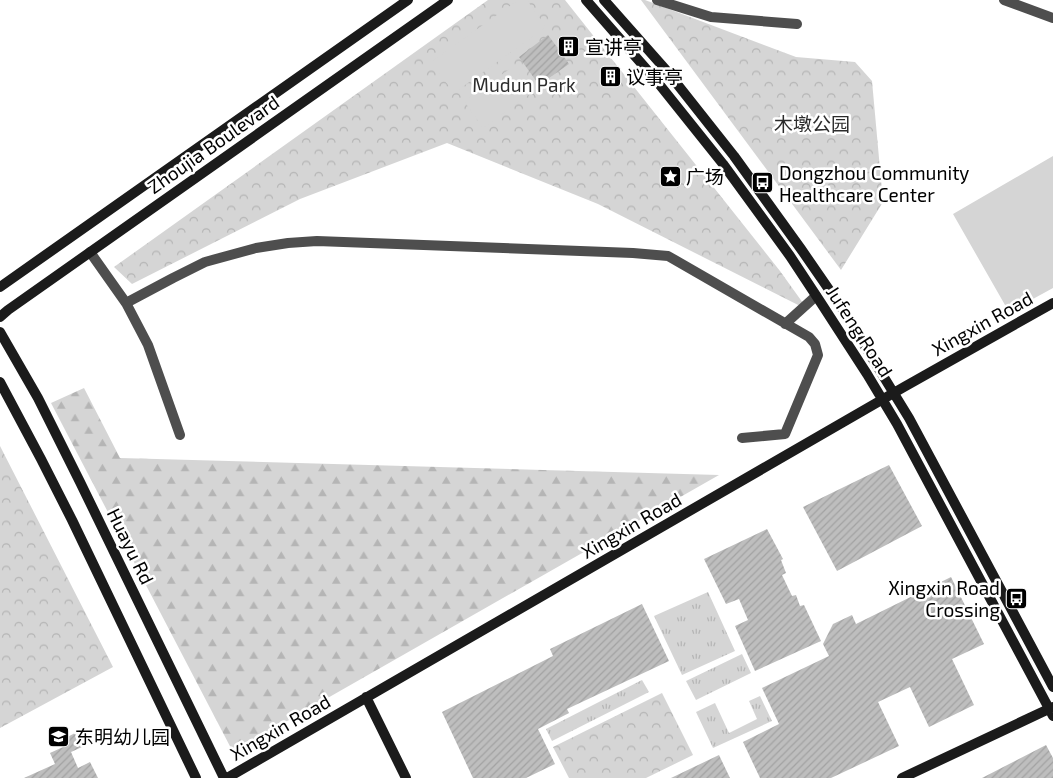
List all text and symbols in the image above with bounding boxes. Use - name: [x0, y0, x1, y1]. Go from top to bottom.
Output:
- building icon: 宣讲亭: [557, 34, 581, 58]
- place label: 宣讲亭: [585, 35, 642, 58]
- building icon: 议事亭: [598, 64, 622, 88]
- place label: 议事亭: [626, 65, 683, 88]
- park label: Mudun Park: [472, 73, 576, 96]
- street label: Zhoujia Boulevard: [143, 90, 283, 198]
- park label: 木墩公园: [774, 112, 850, 135]
- place label: Dongzhou Community Healthcare Center: [779, 161, 969, 206]
- place icon: 广场: [658, 164, 682, 188]
- place label: 广场: [686, 165, 724, 188]
- bus stop icon: Dongzhou Community Healthcare Center: [751, 171, 775, 195]
- street label: Jufeng Road: [822, 281, 898, 381]
- street label: Xingxin Road: [928, 286, 1036, 360]
- street label: Xingxin Road: [577, 487, 685, 563]
- street label: Huayu Rd: [103, 504, 159, 588]
- place label: Xingxin Road Crossing: [888, 576, 1000, 621]
- bus stop icon: Xingxin Road Crossing: [1004, 586, 1028, 610]
- street label: Xingxin Road: [226, 689, 334, 765]
- school or university icon: 东明幼儿园: [47, 724, 71, 748]
- place label: 东明幼儿园: [75, 725, 170, 748]

